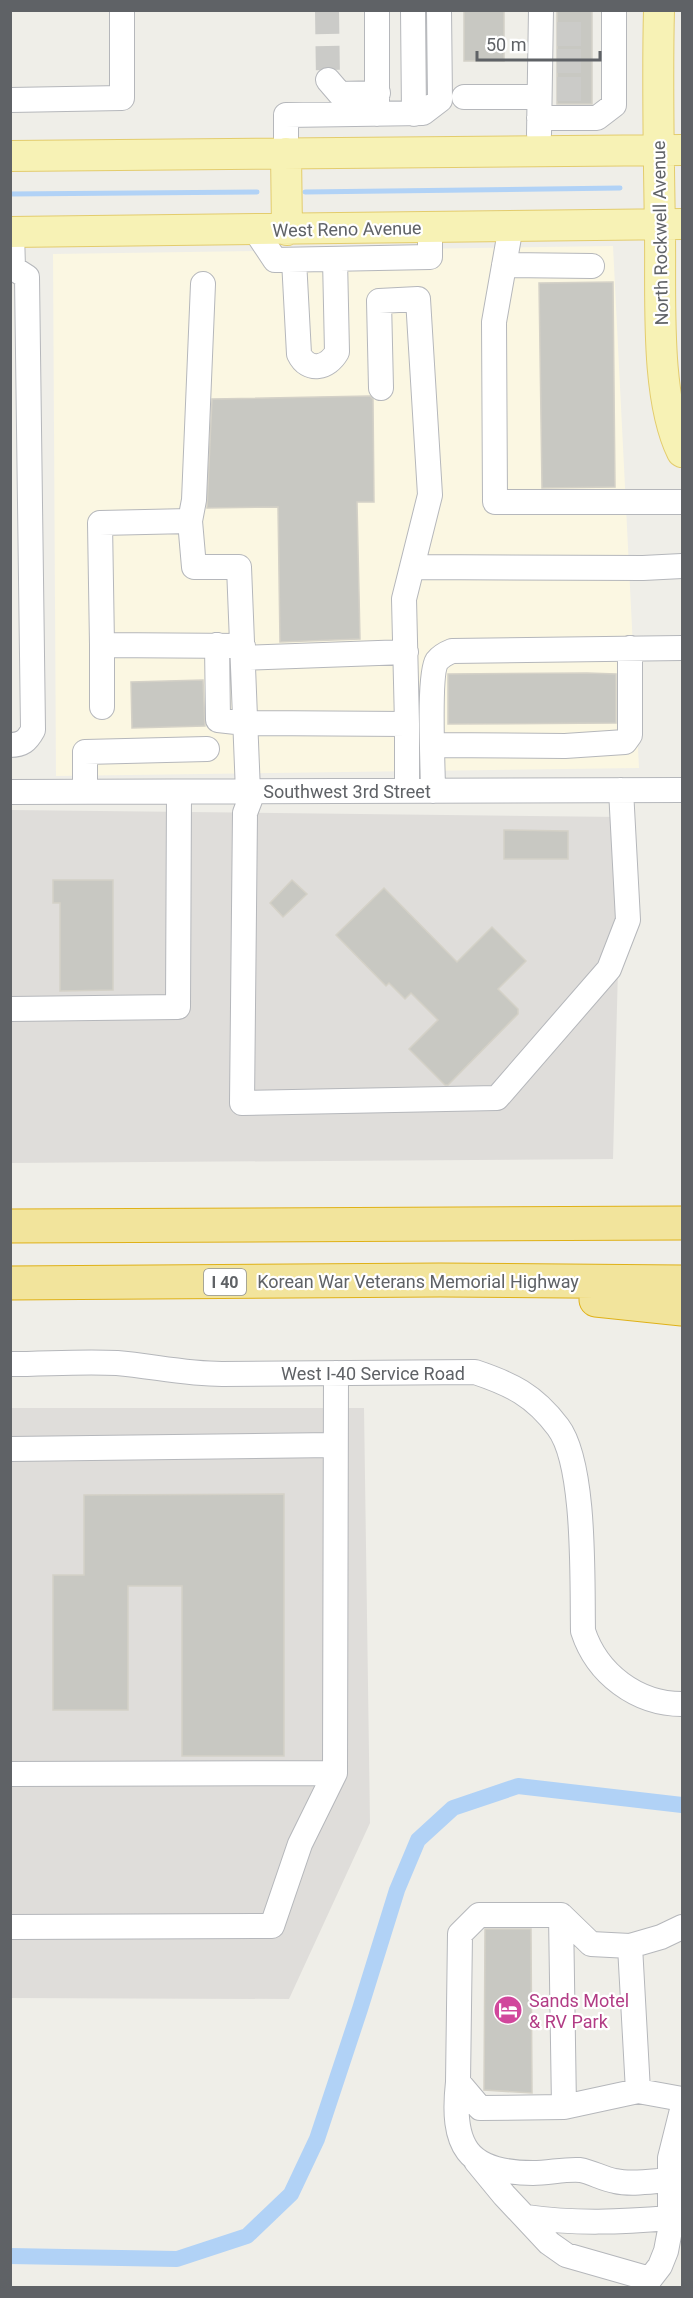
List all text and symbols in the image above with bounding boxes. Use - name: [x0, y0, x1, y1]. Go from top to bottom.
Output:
- scale bar: [477, 24, 600, 62]
- text: 50 m: [486, 34, 526, 55]
- street label: North Rockwell Avenue: [648, 140, 672, 326]
- street label: West Reno Avenue: [272, 217, 422, 241]
- street label: Southwest 3rd Street: [263, 781, 431, 802]
- road number: I 40: [204, 1269, 246, 1295]
- street label: Korean War Veterans Memorial Highway: [257, 1271, 579, 1292]
- street label: West I-40 Service Road: [281, 1363, 465, 1384]
- place label: Sands Motel & RV Park: [529, 1990, 629, 2032]
- hotel icon: Sands Motel & RV Park: [492, 1994, 524, 2026]

